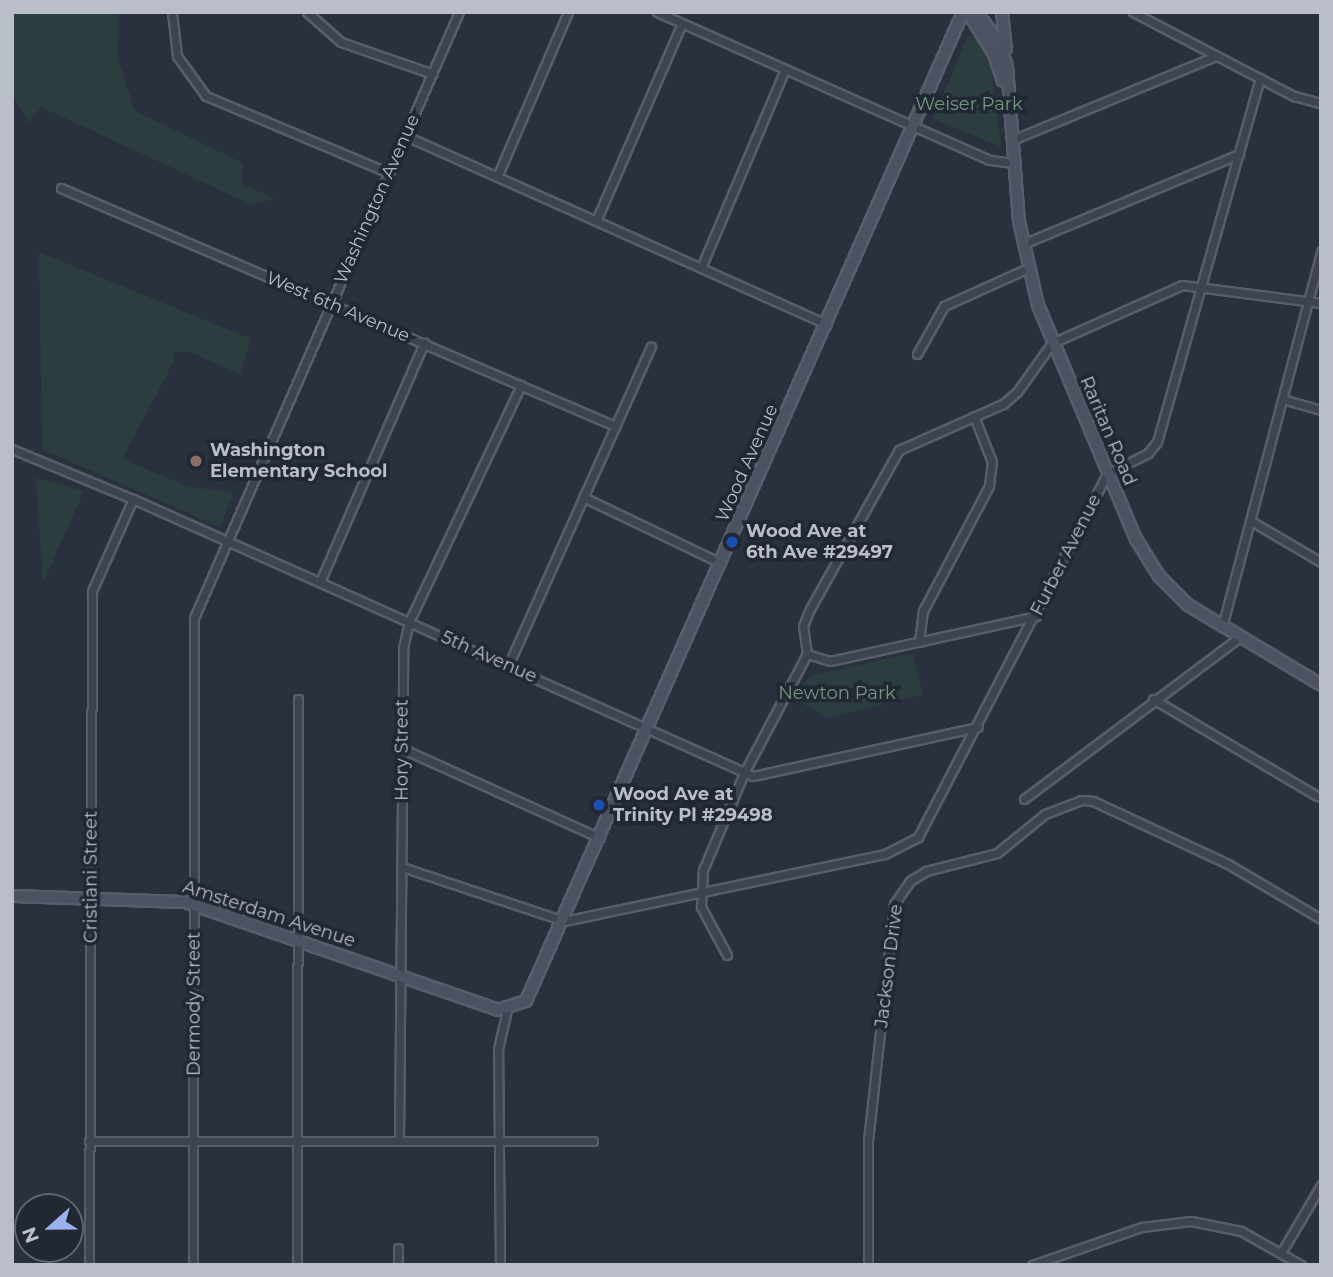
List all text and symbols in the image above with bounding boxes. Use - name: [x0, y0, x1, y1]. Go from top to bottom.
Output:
- park label: Weiser Park: [915, 93, 1023, 115]
- street label: Washington Avenue: [330, 111, 424, 287]
- street label: West 6th Avenue: [263, 267, 413, 347]
- street label: Raritan Road: [1075, 373, 1141, 489]
- street label: Wood Avenue: [711, 401, 783, 525]
- place label: Washington Elementary School: [210, 440, 387, 482]
- marker: Washington Elementary School: [188, 453, 204, 469]
- street label: Furber Avenue: [1026, 491, 1106, 619]
- place label: Wood Ave at 6th Ave #29497: [746, 521, 893, 564]
- marker: Wood Ave at 6th Ave #29497: [724, 534, 740, 550]
- street label: 5th Avenue: [438, 626, 540, 688]
- park label: Newton Park: [778, 682, 896, 704]
- street label: Hory Street: [391, 699, 413, 801]
- place label: Wood Ave at Trinity Pl #29498: [613, 784, 773, 826]
- marker: Wood Ave at Trinity Pl #29498: [591, 797, 607, 813]
- street label: Cristiani Street: [80, 811, 102, 943]
- street label: Amsterdam Avenue: [180, 876, 358, 952]
- street label: Jackson Drive: [871, 903, 907, 1029]
- street label: Dermody Street: [183, 932, 205, 1076]
- north arrow: [14, 1193, 84, 1263]
- text: N: [17, 1224, 44, 1246]

